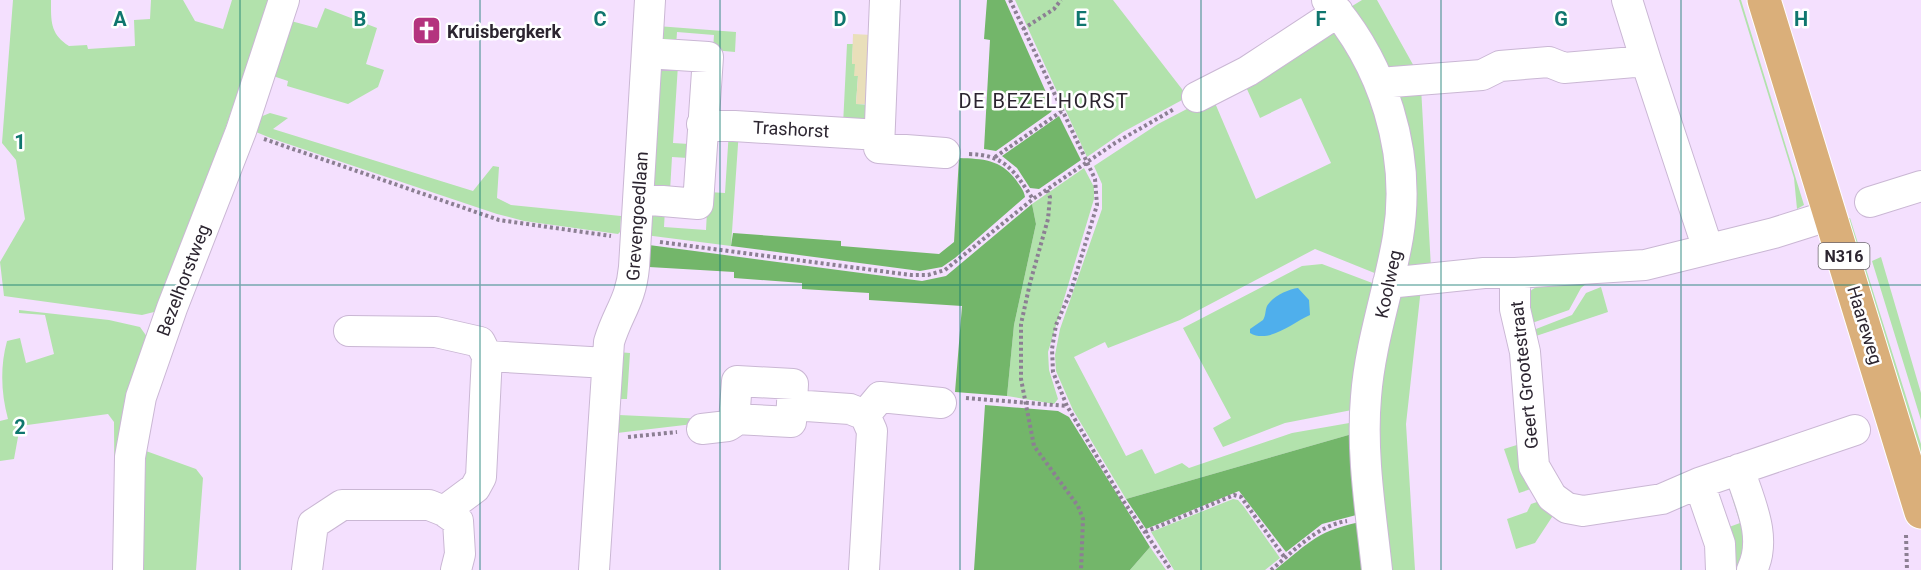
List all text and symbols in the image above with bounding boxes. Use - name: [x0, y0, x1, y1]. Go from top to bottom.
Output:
- text: A: [113, 7, 127, 31]
- text: B: [354, 7, 366, 31]
- text: C: [593, 7, 607, 31]
- text: D: [834, 7, 847, 31]
- text: E: [1075, 7, 1087, 31]
- text: F: [1316, 7, 1327, 31]
- text: G: [1554, 7, 1568, 31]
- text: H: [1794, 7, 1808, 31]
- church icon: Kruisbergkerk: [410, 15, 442, 47]
- place label: Kruisbergkerk: [447, 21, 561, 42]
- district label: DE BEZELHORST: [958, 89, 1130, 113]
- street label: Trashorst: [752, 117, 830, 141]
- text: 1: [14, 130, 26, 154]
- street label: Grevengoedlaan: [622, 151, 652, 281]
- street label: Bezelhorstweg: [152, 221, 214, 339]
- road number: N316: [1818, 243, 1870, 269]
- street label: Koolweg: [1371, 248, 1405, 320]
- street label: Haareweg: [1843, 283, 1887, 367]
- street label: Geert Grootestraat: [1506, 300, 1542, 450]
- text: 2: [14, 415, 26, 439]

